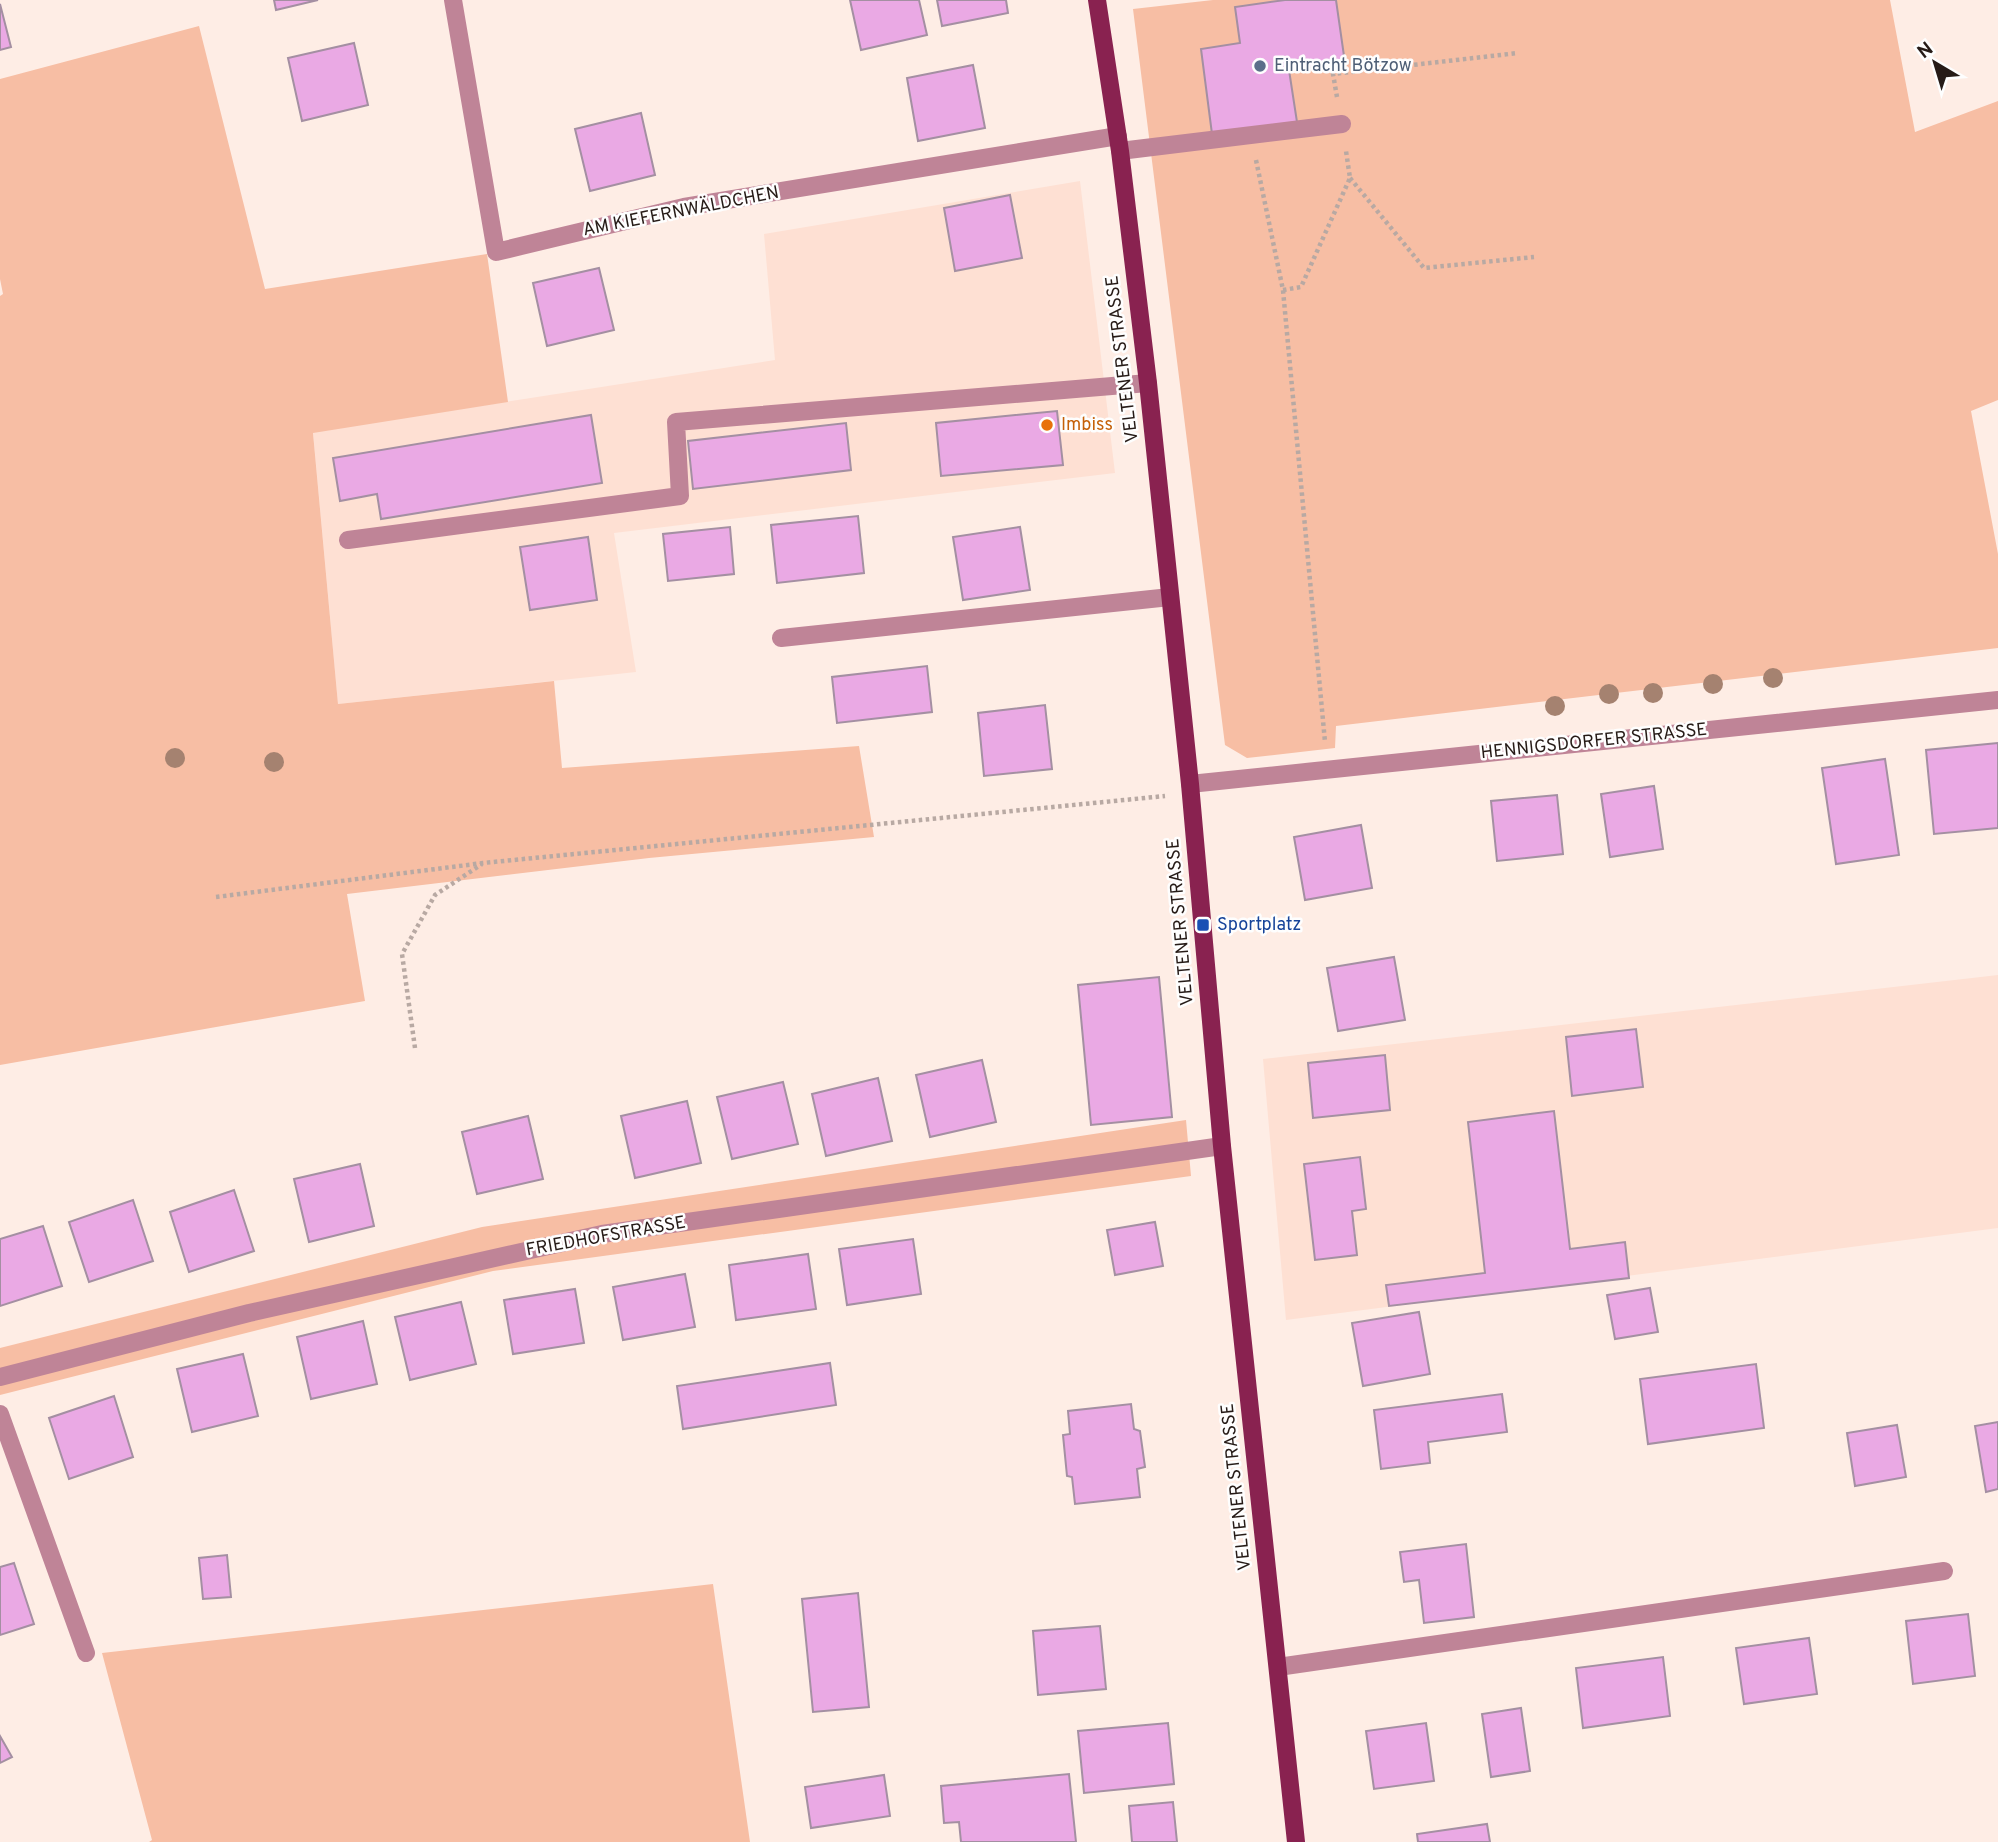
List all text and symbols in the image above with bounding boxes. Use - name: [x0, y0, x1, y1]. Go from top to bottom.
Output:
- north arrow: [1900, 28, 1970, 98]
- text: N: [1913, 38, 1939, 65]
- place label: Eintracht Bötzow: [1274, 55, 1412, 78]
- marker: Eintracht Bötzow: [1252, 58, 1268, 74]
- street label: AM KIEFERNWÄLDCHEN: [581, 180, 781, 242]
- street label: VELTENER STRASSE: [1101, 274, 1145, 444]
- place label: Imbiss: [1061, 414, 1113, 437]
- marker: Imbiss: [1039, 417, 1055, 433]
- street label: HENNIGSDORFER STRASSE: [1480, 719, 1708, 765]
- street label: VELTENER STRASSE: [1162, 837, 1200, 1007]
- place label: Sportplatz: [1217, 914, 1301, 937]
- marker: Sportplatz: [1195, 917, 1211, 933]
- street label: FRIEDHOFSTRASSE: [524, 1212, 688, 1262]
- street label: VELTENER STRASSE: [1217, 1402, 1257, 1572]

